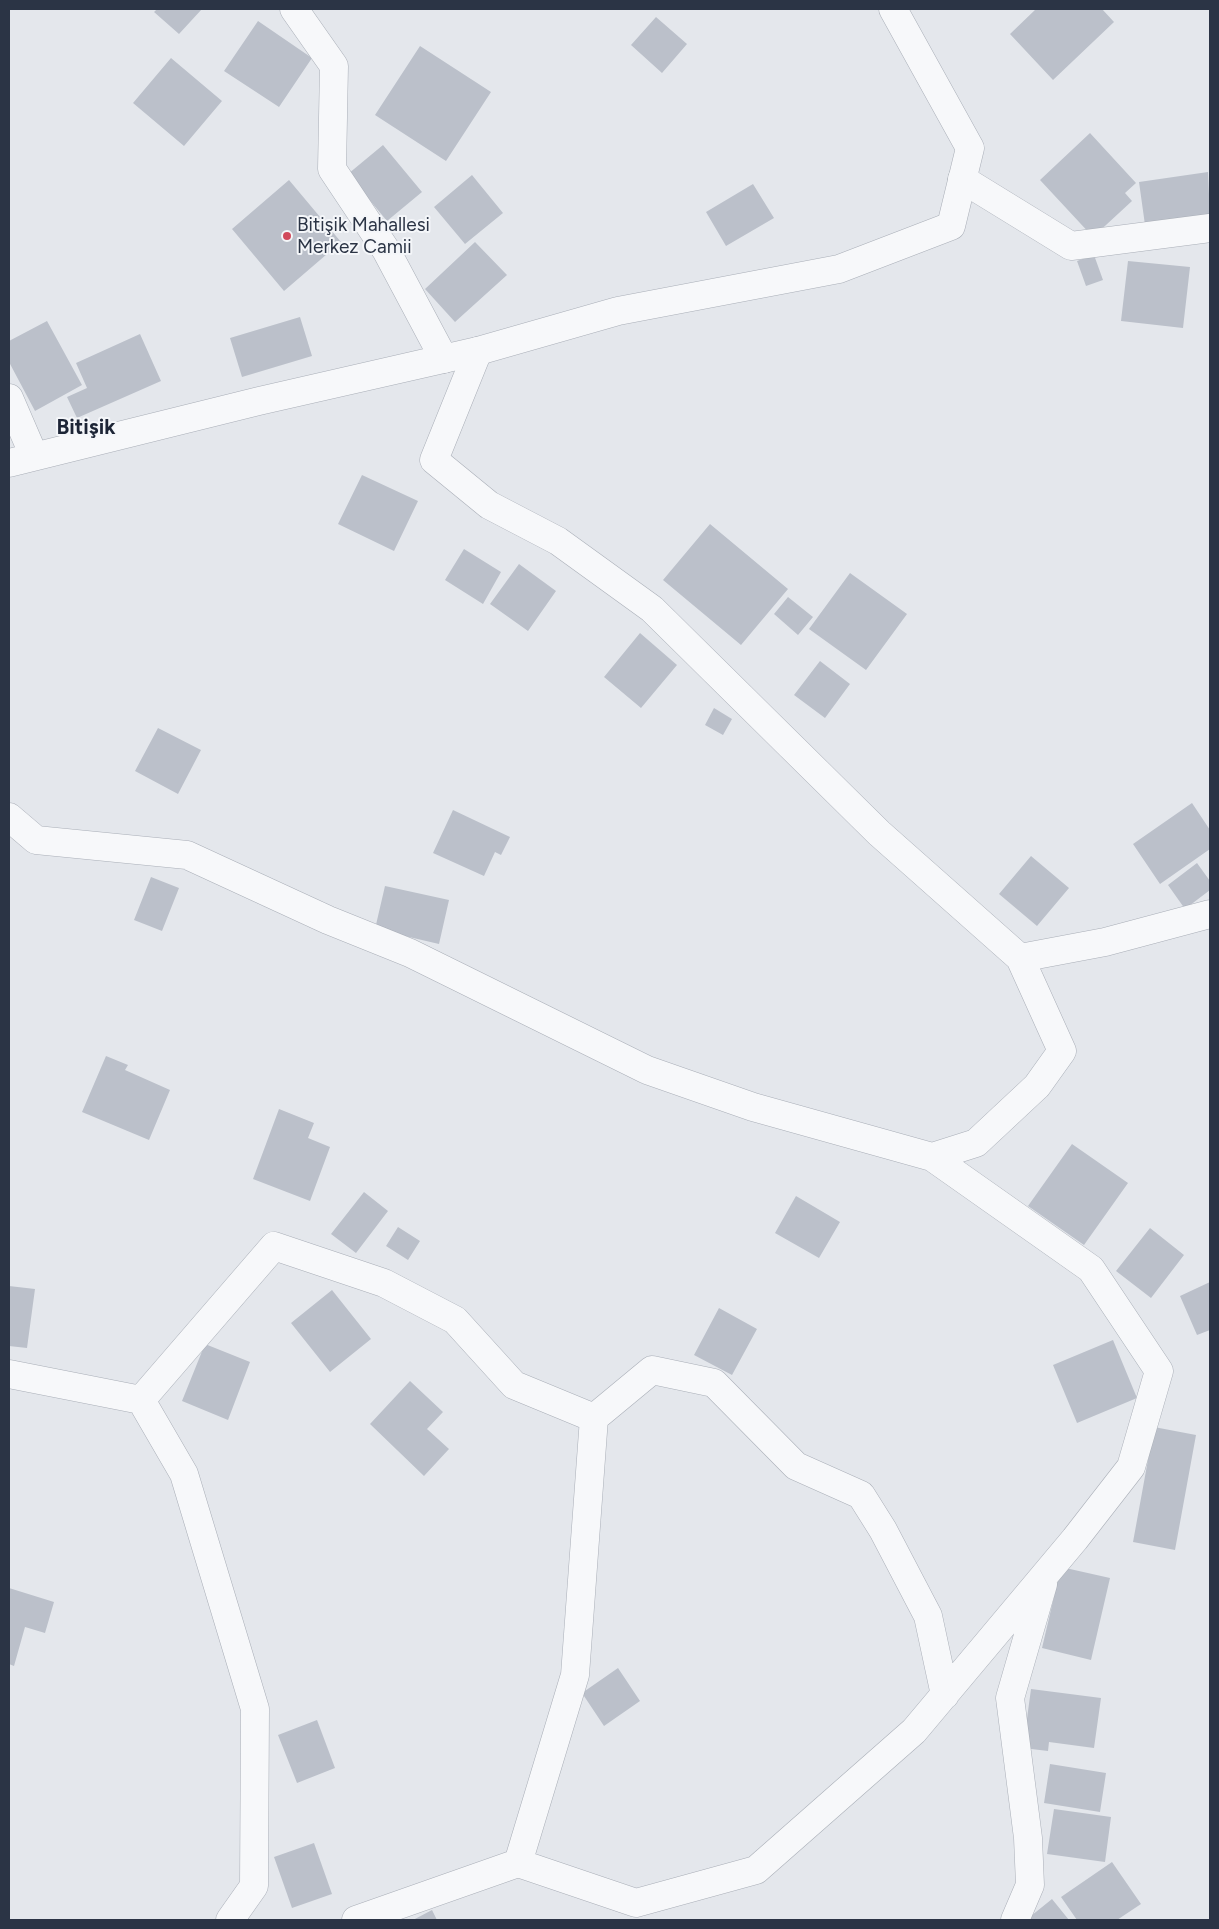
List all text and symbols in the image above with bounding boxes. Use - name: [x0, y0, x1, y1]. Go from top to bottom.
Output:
- place label: Bitişik Mahallesi Merkez Camii: [297, 214, 430, 258]
- marker: Bitişik Mahallesi Merkez Camii: [281, 230, 293, 242]
- district label: Bitişik: [56, 415, 116, 441]

